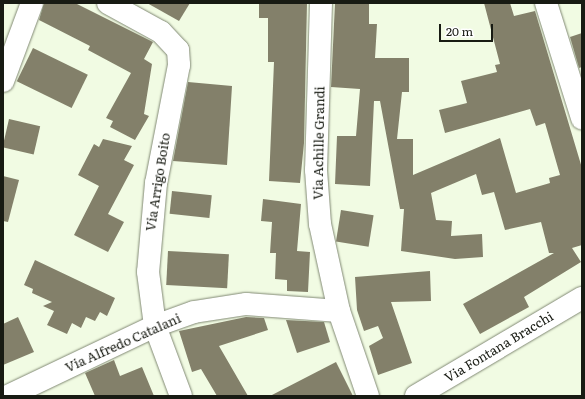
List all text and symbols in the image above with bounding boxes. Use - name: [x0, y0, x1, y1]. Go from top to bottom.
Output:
- scale bar: [441, 16, 495, 42]
- text: 20 m: [446, 22, 473, 40]
- street label: Via Achille Grandi: [310, 86, 328, 200]
- street label: Via Arrigo Boito: [143, 132, 173, 232]
- street label: Via Fontana Bracchi: [442, 308, 556, 386]
- street label: Via Alfredo Catalani: [63, 310, 183, 376]

